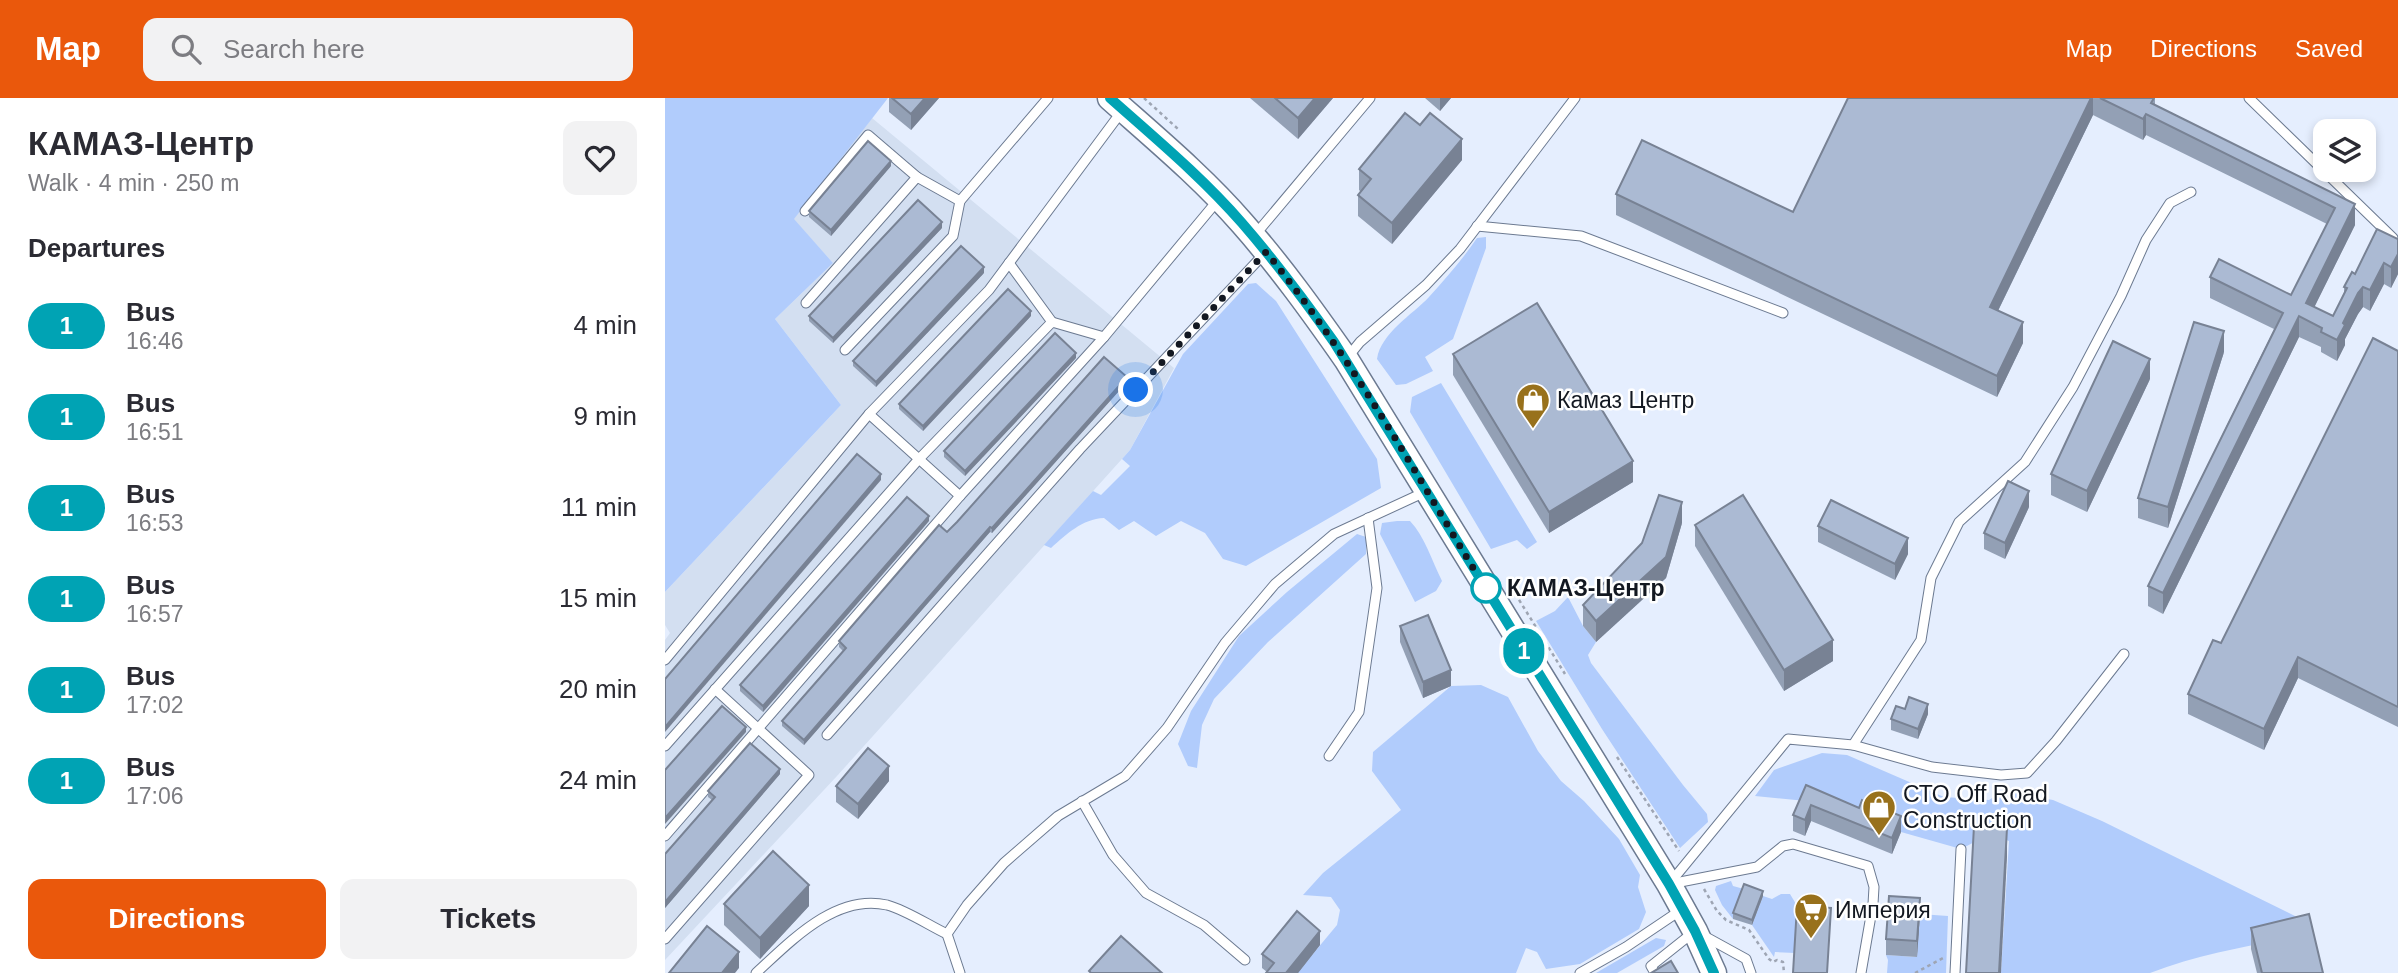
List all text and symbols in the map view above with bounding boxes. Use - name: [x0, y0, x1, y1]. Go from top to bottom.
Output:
- search box: [143, 18, 633, 81]
- text: Map: [35, 30, 101, 67]
- icon: search: [167, 30, 205, 68]
- text: Search here: [223, 34, 365, 64]
- text: Map: [2066, 35, 2112, 62]
- text: Directions: [2150, 35, 2257, 62]
- text: Saved: [2295, 35, 2363, 62]
- map controls: [2313, 119, 2376, 182]
- button: layers: [2313, 119, 2376, 182]
- button: heart: [563, 121, 637, 195]
- text: КАМАЗ-Центр: [28, 125, 254, 162]
- text: Walk · 4 min · 250 m: [28, 170, 239, 196]
- text: Departures: [28, 233, 165, 263]
- text: Bus: [126, 297, 175, 327]
- text: 4 min: [573, 310, 637, 340]
- text: 1: [60, 312, 73, 339]
- text: 16:46: [126, 328, 184, 354]
- your location: [1118, 372, 1153, 407]
- shop icon: Камаз Центр: [1514, 381, 1552, 430]
- place label: Камаз Центр: [1557, 387, 1694, 413]
- text: Bus: [126, 388, 175, 418]
- text: 9 min: [573, 401, 637, 431]
- text: 1: [60, 403, 73, 430]
- text: 16:51: [126, 419, 184, 445]
- text: Bus: [126, 479, 175, 509]
- text: 11 min: [561, 492, 637, 522]
- text: 1: [60, 494, 73, 521]
- text: 16:53: [126, 510, 184, 536]
- text: Bus: [126, 570, 175, 600]
- marker: КАМАЗ-Центр: [1471, 573, 1501, 603]
- place label: КАМАЗ-Центр: [1507, 575, 1665, 601]
- text: 15 min: [559, 583, 637, 613]
- text: 1: [60, 585, 73, 612]
- text: 16:57: [126, 601, 184, 627]
- line badge: 1: [1501, 628, 1547, 674]
- text: 1: [1517, 637, 1531, 664]
- text: Bus: [126, 661, 175, 691]
- text: 20 min: [559, 674, 637, 704]
- text: 1: [60, 676, 73, 703]
- text: 17:02: [126, 692, 184, 718]
- text: Bus: [126, 752, 175, 782]
- text: 24 min: [559, 765, 637, 795]
- text: 1: [60, 767, 73, 794]
- place label: СТО Off Road Construction: [1903, 781, 2048, 833]
- text: 17:06: [126, 783, 184, 809]
- shop icon: СТО Off Road Construction: [1860, 788, 1898, 837]
- button: Directions: [28, 879, 326, 959]
- button: Tickets: [340, 879, 637, 959]
- supermarket icon: Империя: [1792, 891, 1830, 940]
- place label: Империя: [1835, 897, 1931, 923]

